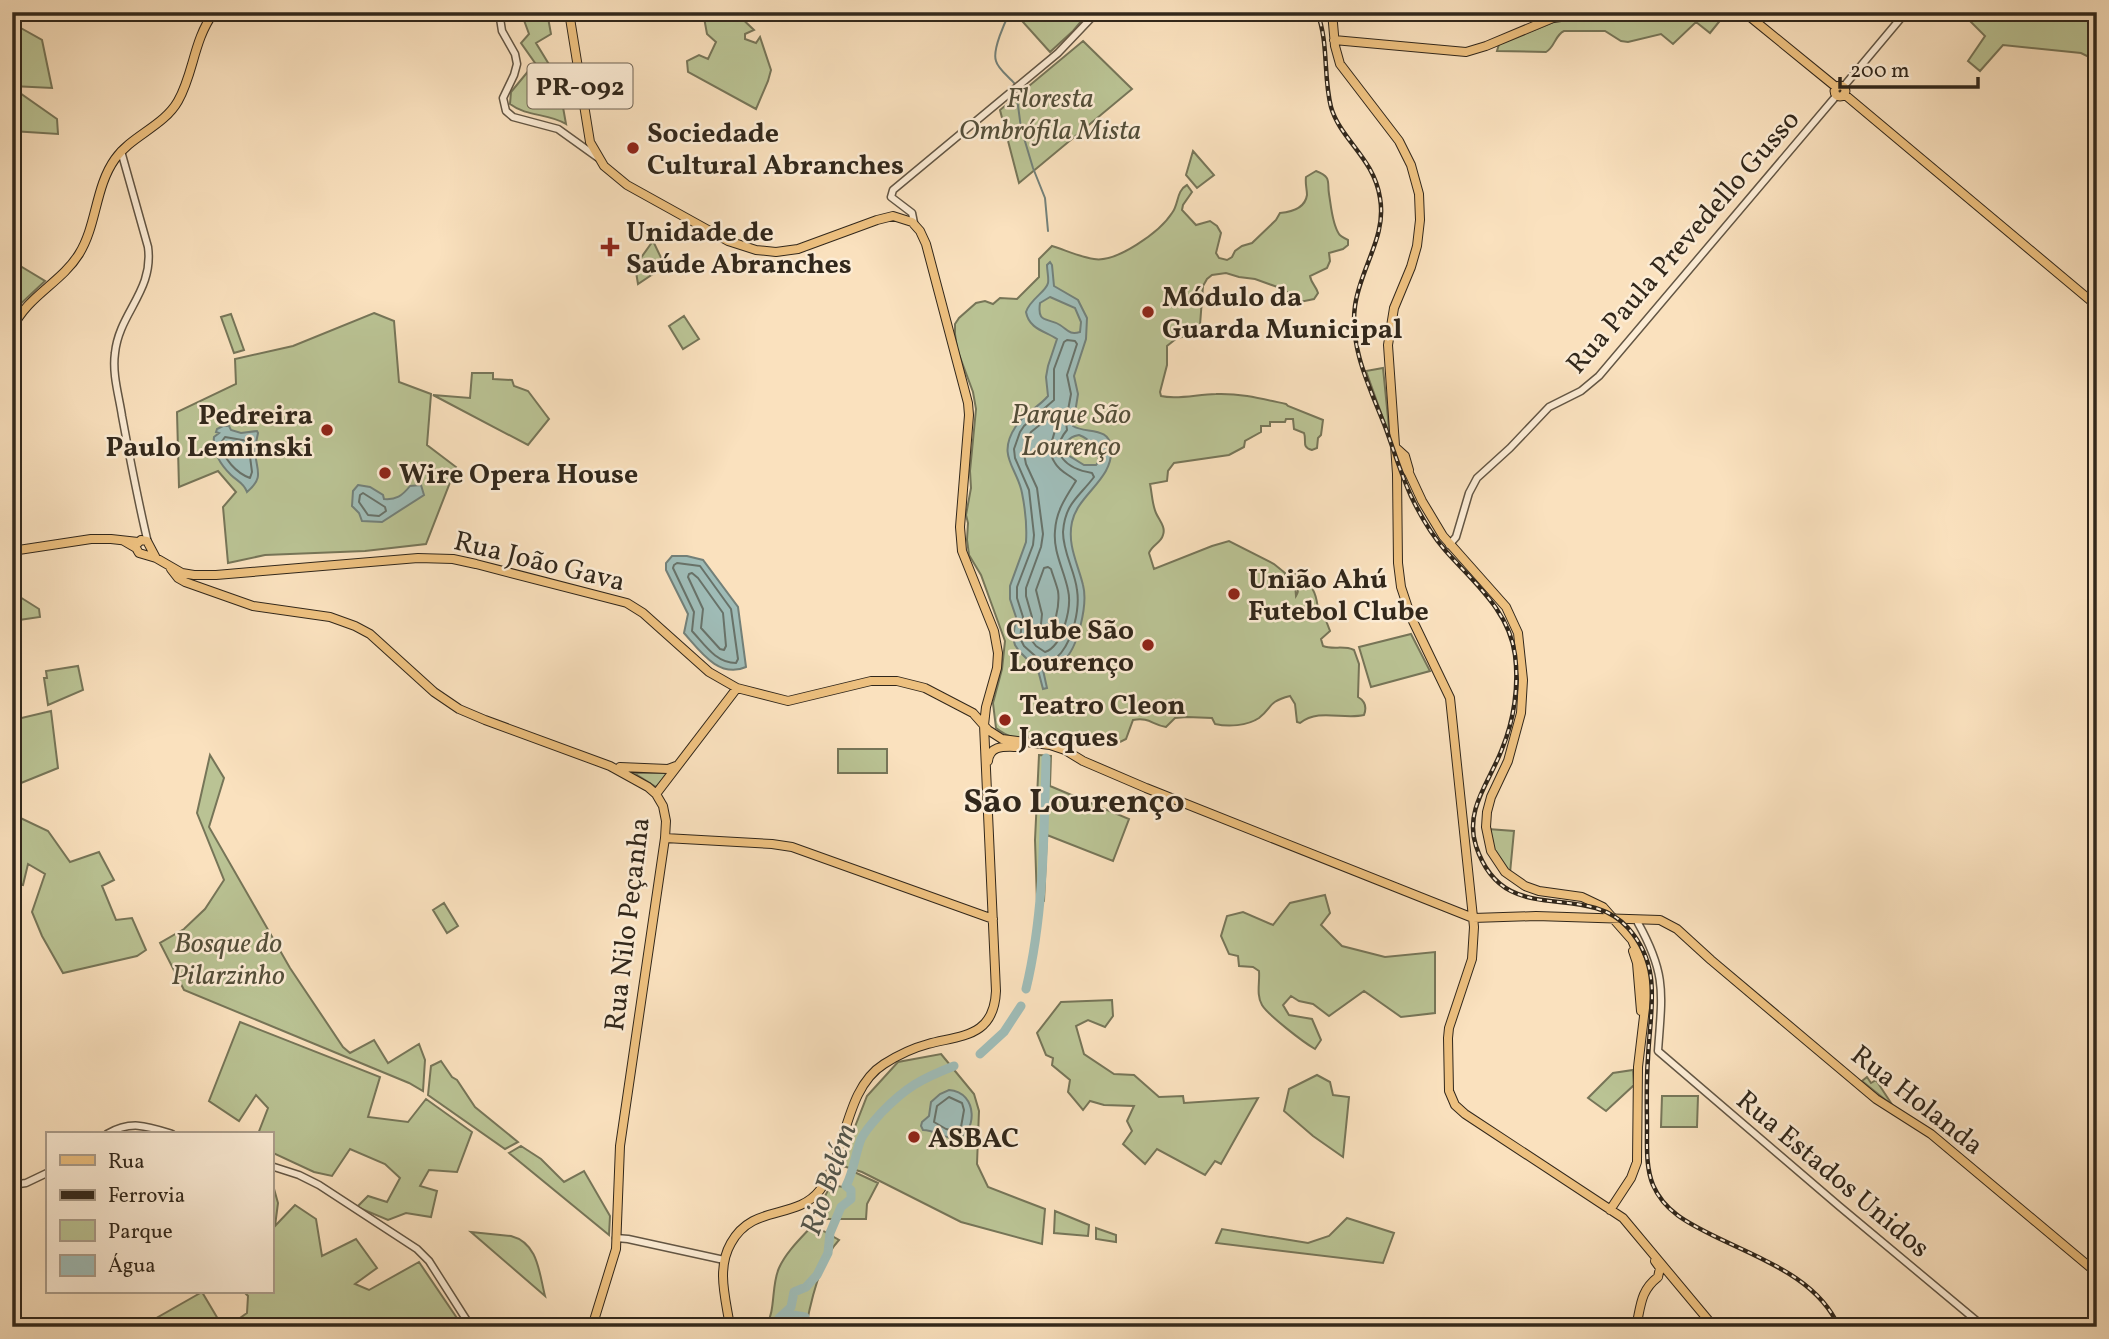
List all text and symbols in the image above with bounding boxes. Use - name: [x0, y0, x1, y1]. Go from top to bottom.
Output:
- scale bar: [1840, 46, 1978, 90]
- text: 200 m: [1850, 57, 1910, 86]
- road number: PR-092: [528, 64, 632, 108]
- park label: Floresta Ombrófila Mista: [959, 80, 1141, 151]
- street label: Rua Paula Prevedello Gusso: [1558, 102, 1810, 383]
- place label: Sociedade Cultural Abranches: [647, 115, 904, 186]
- marker: Sociedade Cultural Abranches: [625, 140, 641, 156]
- place label: Unidade de Saúde Abranches: [626, 214, 852, 285]
- marker: Unidade de Saúde Abranches: [600, 237, 620, 257]
- place label: Módulo da Guarda Municipal: [1162, 279, 1402, 350]
- marker: Módulo da Guarda Municipal: [1140, 304, 1156, 320]
- park label: Parque São Lourenço: [1011, 396, 1131, 467]
- place label: Pedreira Paulo Leminski: [105, 397, 313, 468]
- marker: Pedreira Paulo Leminski: [319, 422, 335, 438]
- place label: Wire Opera House: [399, 456, 638, 495]
- marker: Wire Opera House: [377, 465, 393, 481]
- street label: Rua João Gava: [450, 522, 629, 603]
- place label: União Ahú Futebol Clube: [1248, 561, 1429, 632]
- marker: União Ahú Futebol Clube: [1226, 586, 1242, 602]
- place label: Clube São Lourenço: [1006, 612, 1134, 683]
- marker: Clube São Lourenço: [1140, 637, 1156, 653]
- place label: Teatro Cleon Jacques: [1018, 687, 1186, 758]
- marker: Teatro Cleon Jacques: [997, 712, 1013, 728]
- district label: São Lourenço: [963, 779, 1185, 827]
- street label: Rua Nilo Peçanha: [596, 815, 661, 1034]
- park label: Bosque do Pilarzinho: [171, 925, 285, 996]
- street label: Rua Holanda: [1842, 1037, 1991, 1165]
- street label: Rua Estados Unidos: [1727, 1082, 1938, 1268]
- water label: Rio Belém: [791, 1118, 869, 1241]
- place label: ASBAC: [928, 1120, 1019, 1159]
- marker: ASBAC: [906, 1129, 922, 1145]
- legend: [46, 1132, 273, 1294]
- text: Rua: [108, 1148, 145, 1177]
- text: Ferrovia: [108, 1182, 185, 1211]
- text: Parque: [108, 1218, 173, 1247]
- text: Água: [108, 1252, 156, 1281]

